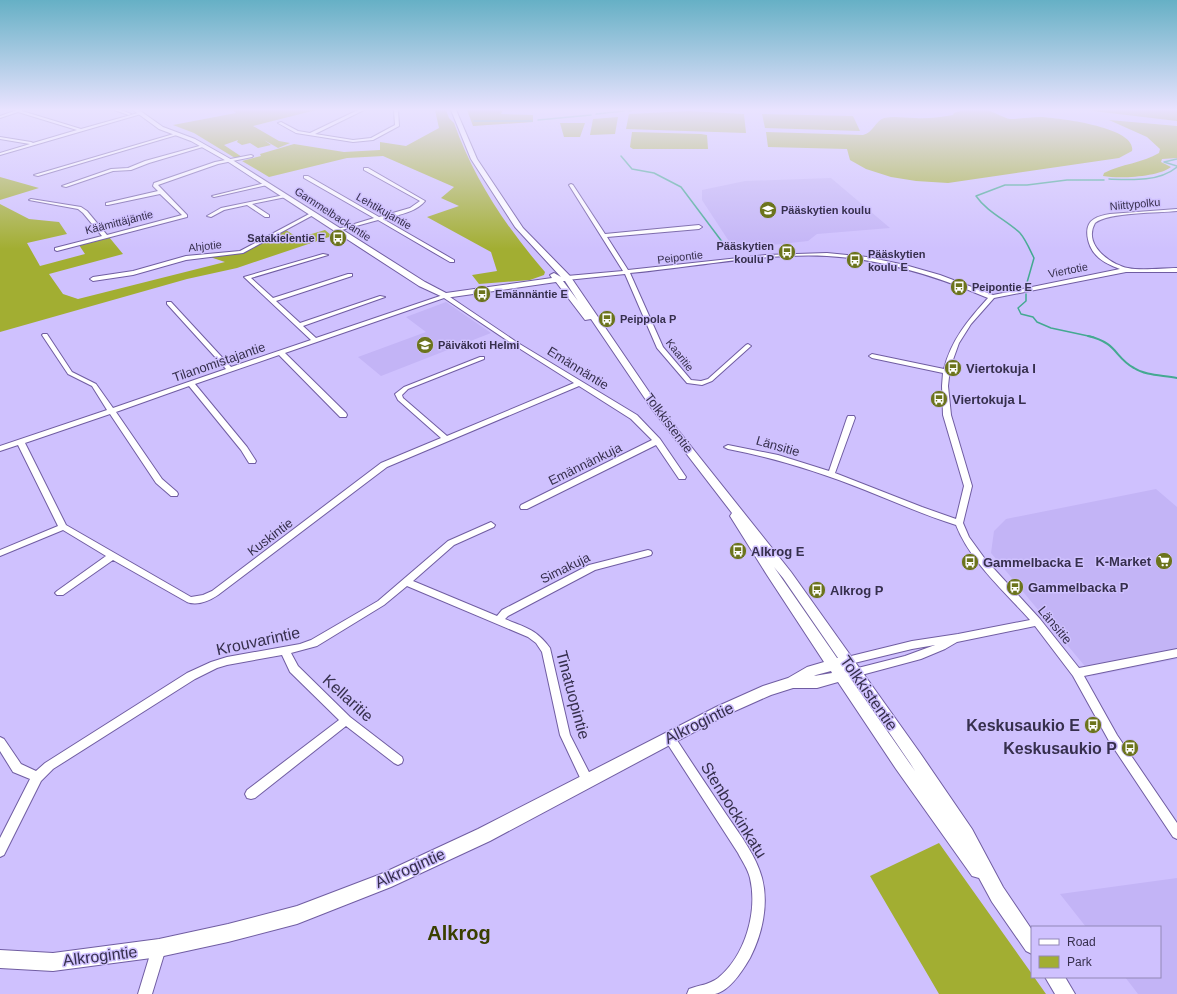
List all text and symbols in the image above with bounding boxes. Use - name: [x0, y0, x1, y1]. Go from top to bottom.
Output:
- street label: Gammelbackantie: [293, 185, 373, 243]
- street label: Lehtikujantie: [354, 190, 414, 232]
- street label: Niittypolku: [1109, 196, 1161, 212]
- school or university icon: Pääskytien koulu: [758, 200, 778, 220]
- place label: Pääskytien koulu: [781, 204, 871, 216]
- street label: Käämittäjäntie: [84, 208, 154, 236]
- bus stop icon: Satakielentie E: [328, 228, 348, 248]
- place label: Satakielentie E: [247, 232, 325, 244]
- street label: Ahjotie: [188, 238, 222, 254]
- place label: Pääskytien koulu P: [717, 240, 774, 265]
- bus stop icon: Pääskytien koulu P: [777, 242, 797, 262]
- street label: Peipontie: [657, 248, 703, 266]
- place label: Pääskytien koulu E: [868, 248, 926, 273]
- bus stop icon: Pääskytien koulu E: [845, 250, 865, 270]
- street label: Viertotie: [1047, 260, 1089, 280]
- bus stop icon: Peipontie E: [949, 277, 969, 297]
- place label: Peipontie E: [972, 281, 1032, 293]
- bus stop icon: Emännäntie E: [472, 284, 492, 304]
- place label: Emännäntie E: [495, 288, 568, 300]
- bus stop icon: Peippola P: [597, 309, 617, 329]
- place label: Peippola P: [620, 313, 676, 325]
- school or university icon: Päiväkoti Helmi: [415, 335, 435, 355]
- street label: Kaaritie: [664, 337, 696, 373]
- street label: Tilanomistajantie: [171, 339, 267, 385]
- place label: Päiväkoti Helmi: [438, 339, 519, 351]
- street label: Emännäntie: [545, 343, 611, 393]
- bus stop icon: Viertokuja I: [943, 358, 963, 378]
- place label: Viertokuja I: [966, 361, 1036, 376]
- bus stop icon: Viertokuja L: [929, 389, 949, 409]
- street label: Tolkkistentie: [642, 390, 696, 456]
- place label: Viertokuja L: [952, 392, 1026, 407]
- street label: Länsitie: [754, 433, 802, 459]
- street label: Emännänkuja: [546, 439, 625, 488]
- street label: Kuskintie: [244, 515, 296, 559]
- bus stop icon: Alkrog E: [728, 541, 748, 561]
- place label: Alkrog E: [751, 544, 805, 559]
- street label: Simakuja: [538, 549, 593, 586]
- supermarket icon: K-Market: [1154, 551, 1174, 571]
- bus stop icon: Gammelbacka E: [960, 552, 980, 572]
- place label: K-Market: [1095, 554, 1152, 569]
- place label: Gammelbacka E: [983, 555, 1084, 570]
- bus stop icon: Gammelbacka P: [1005, 577, 1025, 597]
- bus stop icon: Alkrog P: [807, 580, 827, 600]
- place label: Gammelbacka P: [1028, 580, 1129, 595]
- place label: Alkrog P: [830, 583, 884, 598]
- street label: Länsitie: [1035, 603, 1075, 647]
- street label: Krouvarintie: [214, 624, 302, 658]
- street label: Tinatuopintie: [553, 649, 593, 741]
- street label: Tolkkistentie: [837, 652, 901, 734]
- street label: Kellaritie: [320, 671, 377, 725]
- street label: Alkrogintie: [662, 699, 736, 747]
- bus stop icon: Keskusaukio E: [1083, 715, 1103, 735]
- place label: Keskusaukio E: [966, 717, 1080, 734]
- bus stop icon: Keskusaukio P: [1120, 738, 1140, 758]
- place label: Keskusaukio P: [1003, 740, 1117, 757]
- street label: Stenbockinkatu: [698, 759, 770, 861]
- street label: Alkrogintie: [372, 845, 448, 891]
- district label: Alkrog: [427, 922, 491, 944]
- legend: [1031, 926, 1161, 978]
- text: Road: [1067, 935, 1096, 949]
- street label: Alkrogintie: [62, 943, 138, 969]
- text: Park: [1067, 955, 1093, 969]

